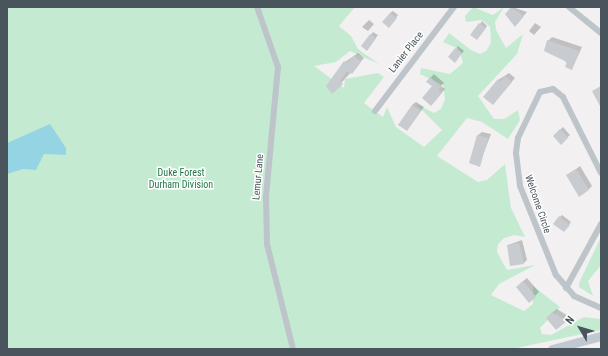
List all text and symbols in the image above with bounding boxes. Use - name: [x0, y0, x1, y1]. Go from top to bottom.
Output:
- street label: Lanier Place: [386, 29, 426, 75]
- street label: Lemur Lane: [250, 153, 266, 201]
- park label: Duke Forest Durham Division: [149, 166, 213, 190]
- street label: Welcome Circle: [522, 173, 554, 235]
- north arrow: [560, 308, 600, 348]
- text: N: [563, 314, 577, 327]

